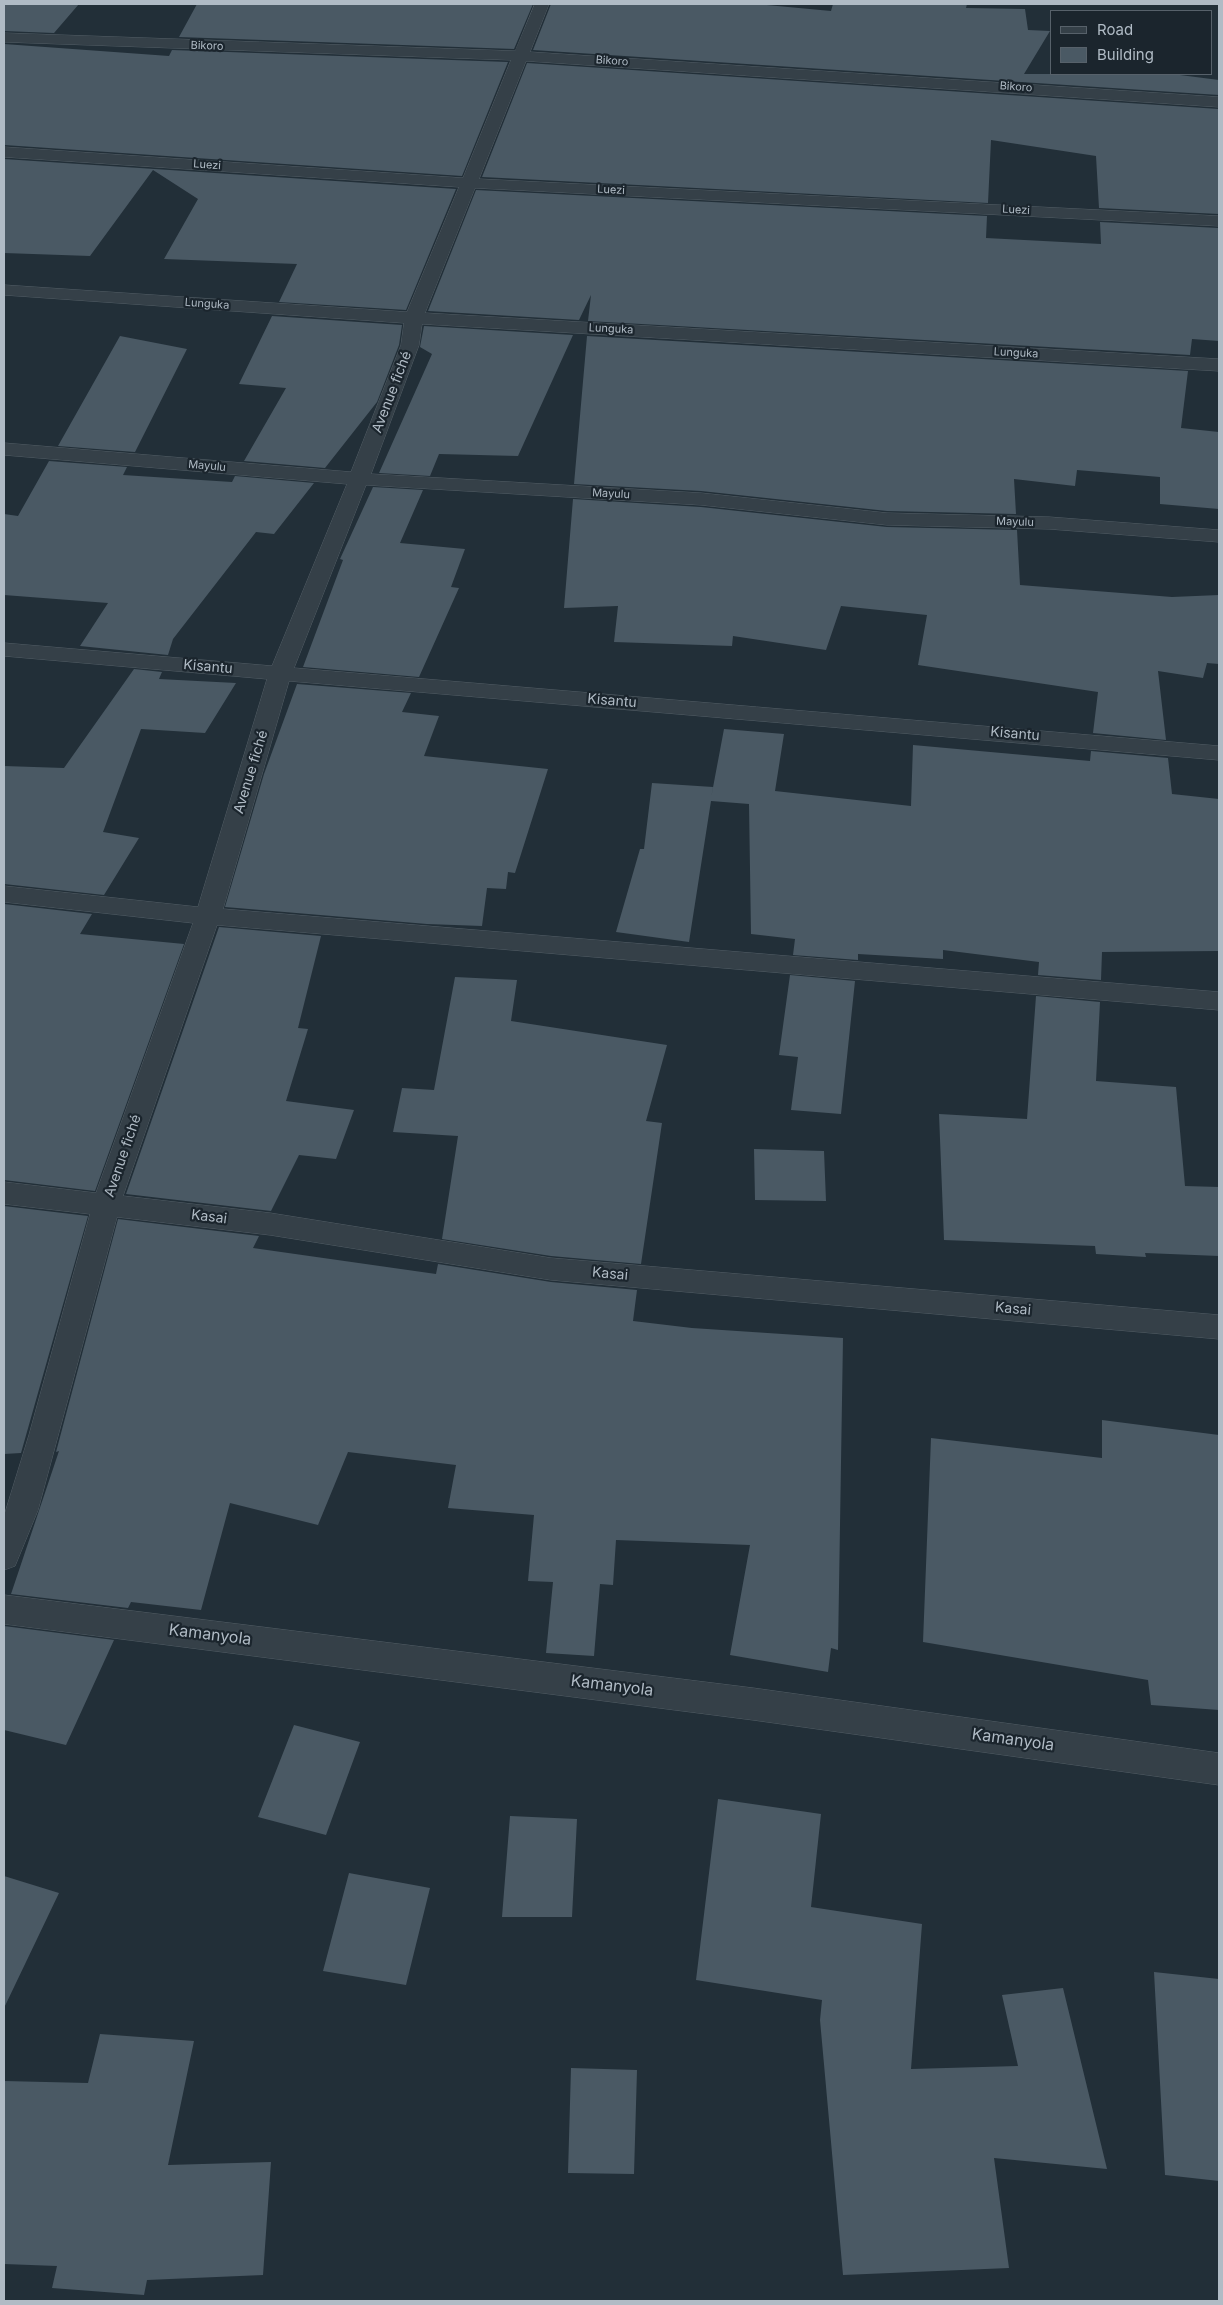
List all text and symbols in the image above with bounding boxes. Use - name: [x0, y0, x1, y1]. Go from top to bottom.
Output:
- legend: [1050, 10, 1213, 75]
- text: Road: [1097, 20, 1133, 39]
- street label: Bikoro: [190, 39, 224, 53]
- text: Building: [1097, 45, 1154, 64]
- street label: Bikoro: [595, 53, 629, 69]
- street label: Bikoro: [999, 79, 1033, 95]
- street label: Luezi: [193, 157, 221, 173]
- street label: Luezi: [597, 183, 625, 197]
- street label: Luezi: [1002, 203, 1030, 217]
- street label: Lunguka: [184, 296, 230, 312]
- street label: Lunguka: [588, 321, 634, 337]
- street label: Lunguka: [993, 345, 1039, 361]
- street label: Avenue fiché: [369, 349, 415, 435]
- street label: Mayulu: [188, 458, 226, 474]
- street label: Mayulu: [592, 486, 630, 502]
- street label: Mayulu: [996, 515, 1034, 529]
- street label: Kisantu: [183, 656, 233, 678]
- street label: Kisantu: [587, 690, 637, 712]
- street label: Kisantu: [990, 723, 1040, 745]
- street label: Avenue fiché: [230, 728, 272, 816]
- street label: Avenue fiché: [101, 1113, 145, 1199]
- street label: Kasai: [190, 1206, 228, 1228]
- street label: Kasai: [591, 1264, 629, 1284]
- street label: Kasai: [994, 1299, 1032, 1319]
- street label: Kamanyola: [168, 1620, 252, 1650]
- street label: Kamanyola: [570, 1671, 654, 1701]
- street label: Kamanyola: [971, 1725, 1055, 1755]

